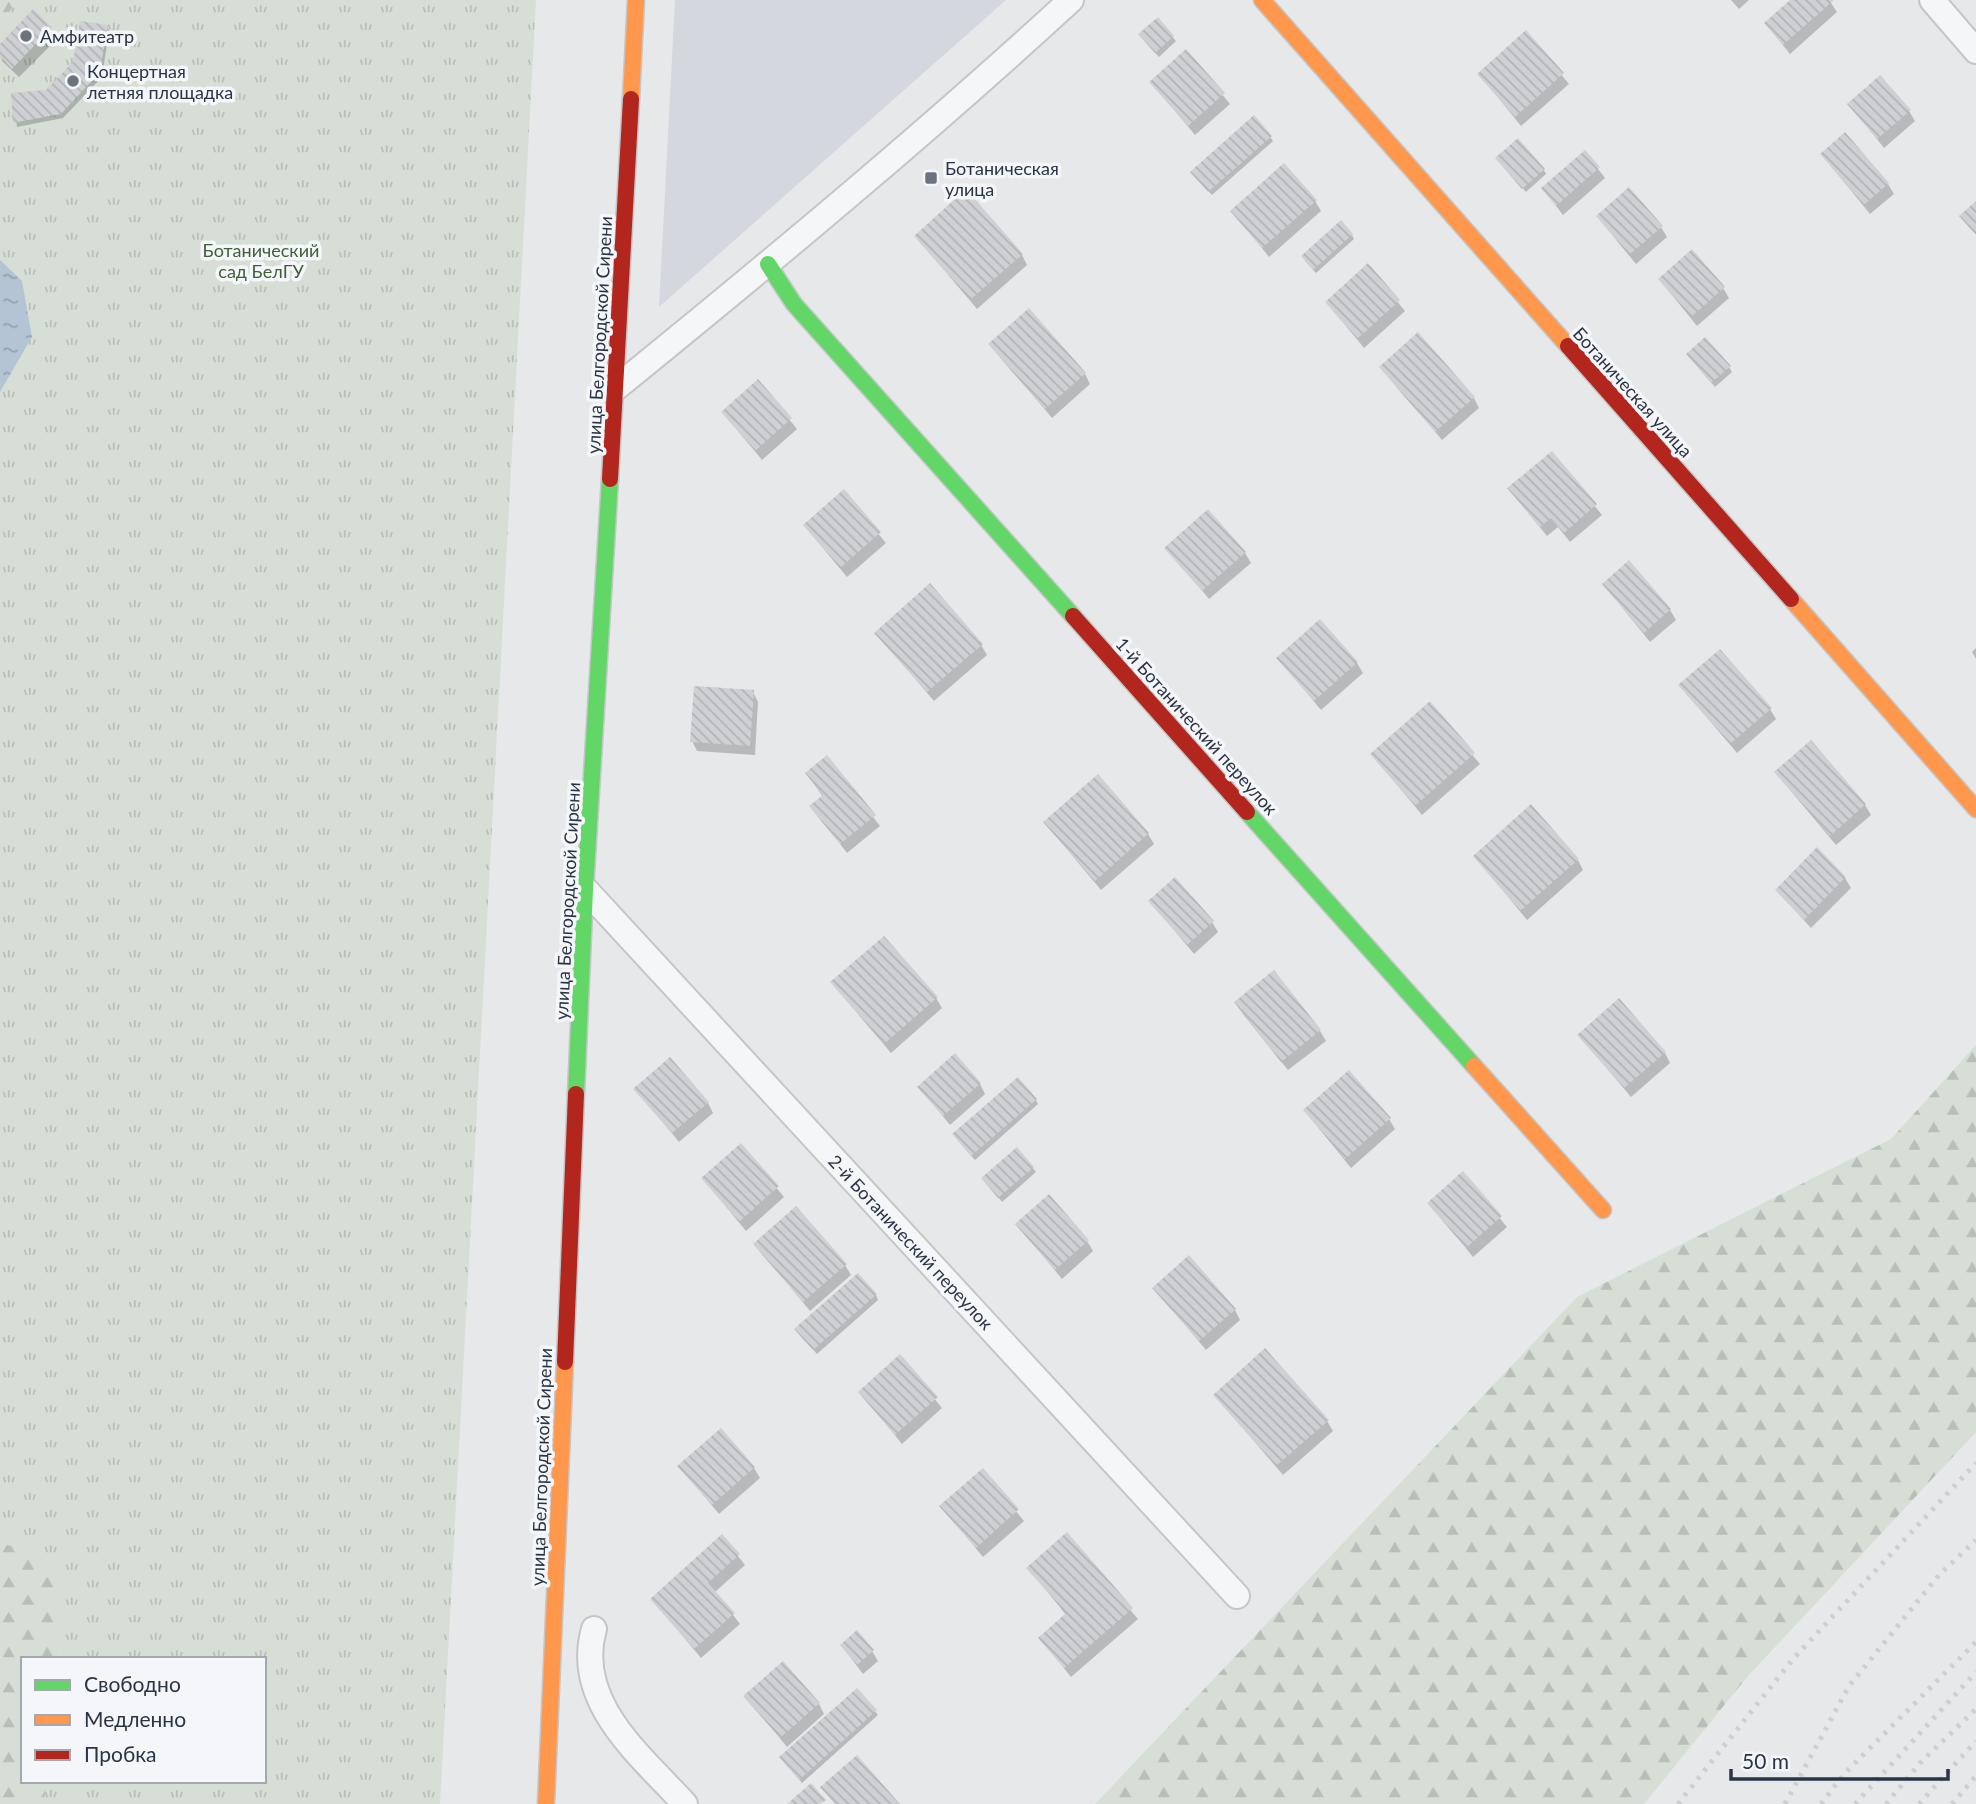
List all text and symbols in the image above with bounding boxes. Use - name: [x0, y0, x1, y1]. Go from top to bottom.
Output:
- place label: Амфитеатр: [40, 25, 134, 47]
- marker: Амфитеатр: [18, 28, 34, 44]
- place label: Концертная летняя площадка: [87, 60, 233, 103]
- marker: Концертная летняя площадка: [65, 73, 81, 89]
- place label: Ботаническая улица: [945, 157, 1059, 200]
- marker: Ботаническая улица: [923, 170, 939, 186]
- street label: улица Белгородской Сирени: [582, 215, 616, 455]
- park label: Ботанический сад БелГУ: [203, 239, 319, 282]
- street label: Ботаническая улица: [1569, 322, 1697, 462]
- street label: 1-й Ботанический переулок: [1112, 633, 1283, 820]
- street label: улица Белгородской Сирени: [550, 781, 584, 1021]
- street label: 2-й Ботанический переулок: [824, 1150, 998, 1334]
- street label: улица Белгородской Сирени: [526, 1348, 556, 1586]
- legend: [21, 1657, 266, 1783]
- text: Свободно: [84, 1671, 181, 1696]
- text: Медленно: [84, 1706, 186, 1731]
- scale bar: [1731, 1738, 1948, 1782]
- text: Пробка: [84, 1741, 157, 1766]
- text: 50 m: [1742, 1748, 1789, 1773]

